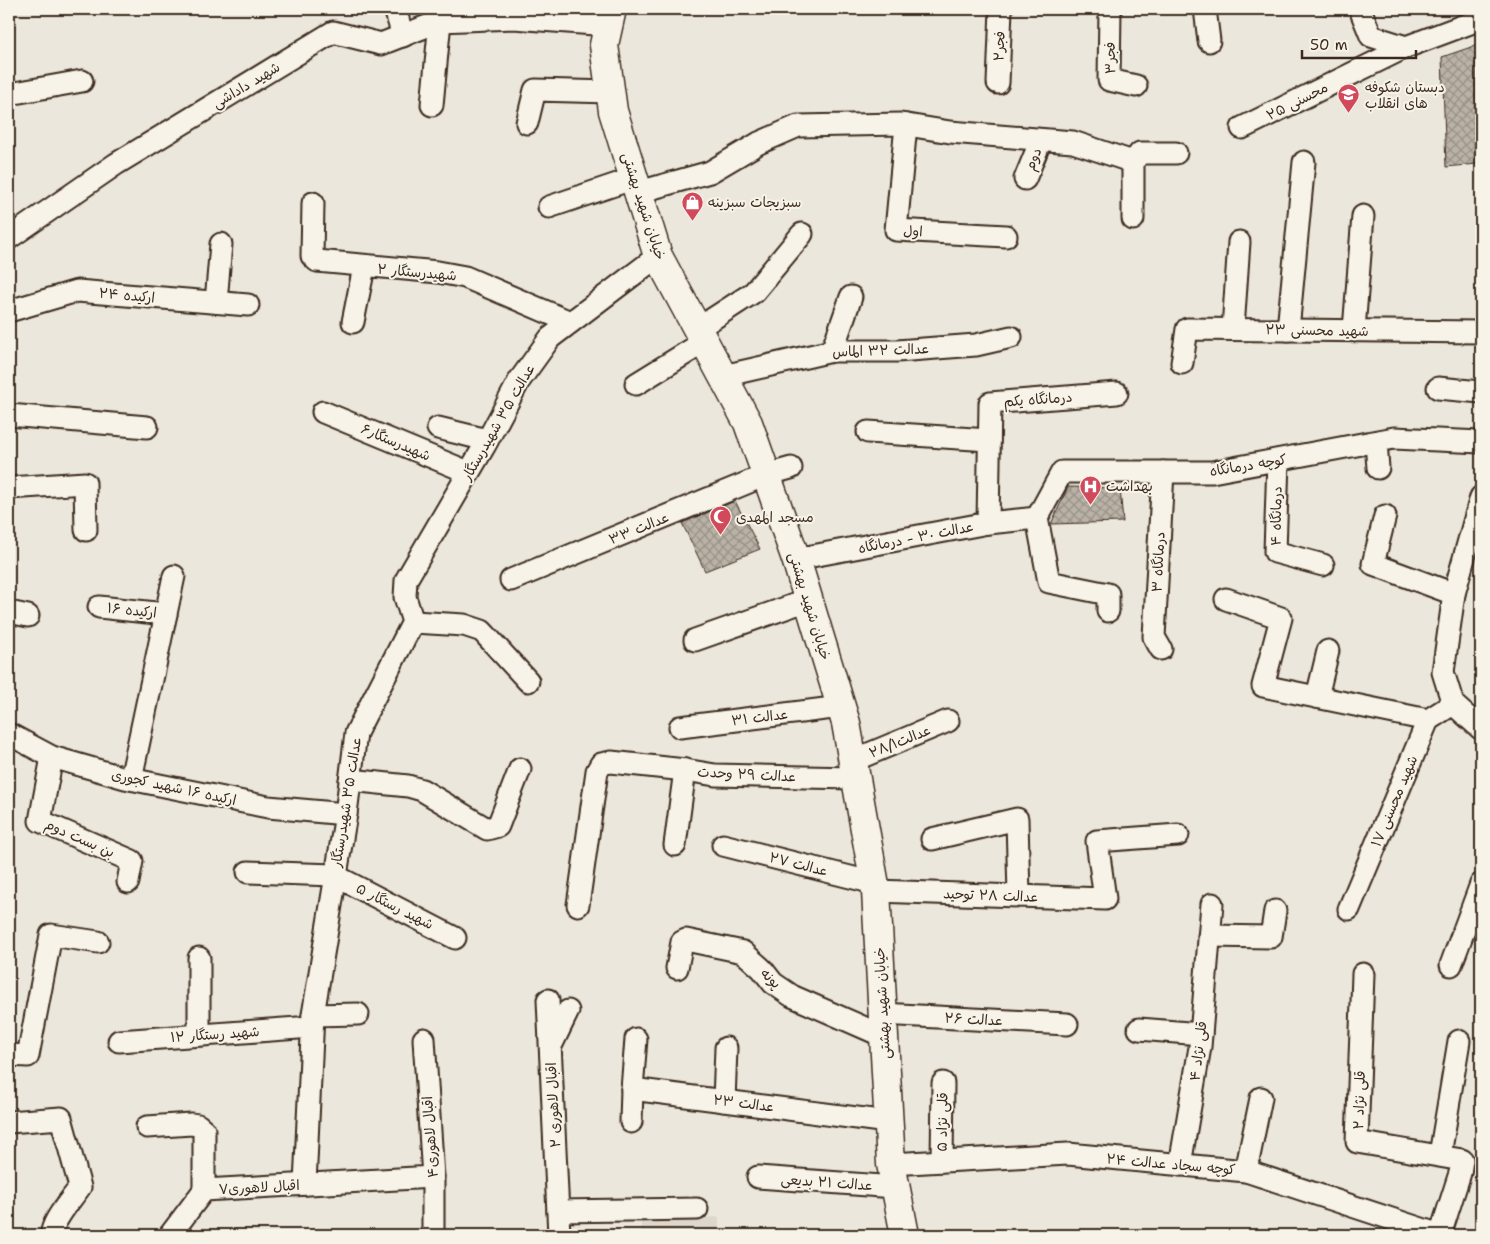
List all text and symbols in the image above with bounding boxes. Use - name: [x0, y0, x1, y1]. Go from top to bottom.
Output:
- scale bar: [1302, 28, 1416, 60]
- street label: فجر۲: [989, 30, 1009, 62]
- text: 50 m: [1310, 35, 1348, 55]
- street label: فجر۳: [1101, 42, 1119, 74]
- street label: شهید داداشی: [209, 58, 283, 112]
- street label: محسنی ۲۵: [1263, 78, 1331, 124]
- place label: دبستان شکوفه های انقلاب: [1365, 78, 1445, 112]
- school or university icon: دبستان شکوفه های انقلاب: [1337, 83, 1361, 114]
- street label: دوم: [1021, 145, 1047, 174]
- street label: خیابان شهید بهشتی: [618, 150, 670, 262]
- shop icon: سبزیجات سبزینه: [680, 190, 704, 221]
- place label: سبزیجات سبزینه: [708, 193, 801, 211]
- street label: اول: [903, 222, 923, 240]
- street label: شهیدرستگار ۲: [377, 260, 457, 284]
- street label: ارکیده ۲۴: [98, 284, 156, 306]
- street label: شهید محسنی ۲۳: [1265, 320, 1369, 340]
- street label: عدالت ۳۲ الماس: [832, 339, 930, 361]
- street label: عدالت ۳۵ شهیدرستگار: [457, 360, 539, 485]
- street label: درمانگاه یکم: [1003, 388, 1073, 412]
- street label: شهیدرستگار۶: [359, 419, 433, 465]
- street label: کوچه درمانگاه: [1208, 450, 1288, 481]
- hospital icon: بهداشت: [1078, 474, 1102, 505]
- place label: بهداشت: [1106, 477, 1153, 495]
- street label: درمانگاه ۴: [1266, 486, 1286, 546]
- mosque icon: مسجد المهدی: [708, 505, 732, 536]
- street label: عدالت ۳۳: [606, 508, 672, 548]
- place label: مسجد المهدی: [736, 508, 814, 526]
- street label: عدالت ۳۰ - درمانگاه: [857, 517, 975, 557]
- street label: درمانگاه ۳: [1147, 531, 1169, 593]
- street label: خیابان شهید بهشتی: [785, 550, 835, 662]
- street label: ارکیده ۱۶: [106, 598, 158, 622]
- street label: عدالت ۳۱: [730, 705, 790, 729]
- street label: عدالت۲۸/۱: [866, 720, 934, 762]
- street label: عدالت ۳۵ شهیدرستگار: [327, 735, 365, 870]
- street label: شهید محسنی ۱۷: [1367, 753, 1421, 849]
- street label: عدالت ۲۹ وحدت: [697, 762, 797, 786]
- street label: ارکیده ۱۶ شهید کجوری: [110, 765, 238, 809]
- street label: بن بست دوم: [41, 815, 118, 863]
- street label: عدالت ۲۷: [768, 848, 830, 880]
- street label: شهید رستگار ۵: [353, 879, 437, 933]
- street label: عدالت ۲۸ توحید: [943, 884, 1039, 906]
- street label: خیابان شهید بهشتی: [870, 947, 894, 1059]
- street label: پونه: [756, 964, 785, 993]
- street label: عدالت ۲۶: [944, 1008, 1004, 1030]
- street label: قلی نژاد ۴: [1185, 1020, 1211, 1082]
- street label: شهید رستگار ۱۲: [170, 1022, 260, 1046]
- street label: اقبال لاهوری ۲: [542, 1062, 564, 1148]
- street label: قلی نژاد ۲: [1349, 1070, 1369, 1130]
- street label: عدالت ۲۳: [712, 1090, 776, 1116]
- street label: قلی نژاد ۵: [932, 1092, 952, 1152]
- street label: اقبال لاهوری۴: [418, 1096, 442, 1178]
- street label: کوچه سجاد عدالت ۲۴: [1106, 1149, 1236, 1180]
- street label: عدالت ۲۱ بدیعی: [780, 1170, 874, 1194]
- street label: اقبال لاهوری۷: [218, 1176, 300, 1198]

